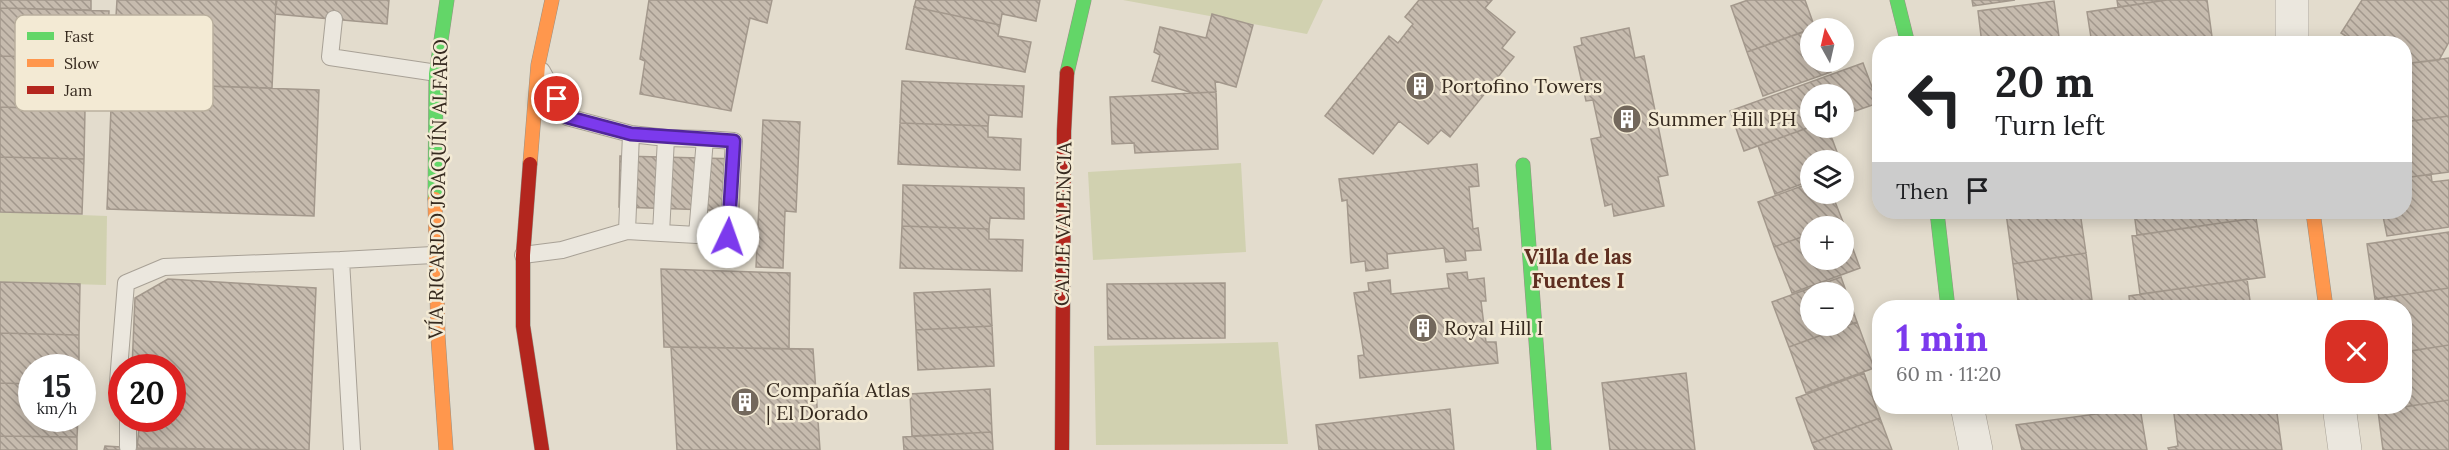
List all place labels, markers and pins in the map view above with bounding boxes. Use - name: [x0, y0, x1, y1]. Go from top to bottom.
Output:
- building icon: Portofino Towers: [1404, 70, 1436, 102]
- pin: [531, 73, 582, 124]
- place label: Portofino Towers: [1441, 73, 1602, 98]
- building icon: Summer Hill PH: [1611, 103, 1643, 135]
- place label: Summer Hill PH: [1648, 106, 1797, 131]
- building icon: Royal Hill I: [1407, 312, 1439, 344]
- place label: Royal Hill I: [1444, 315, 1543, 340]
- place label: Compañía Atlas | El Dorado: [766, 377, 910, 425]
- building icon: Compañía Atlas | El Dorado: [729, 386, 761, 418]

